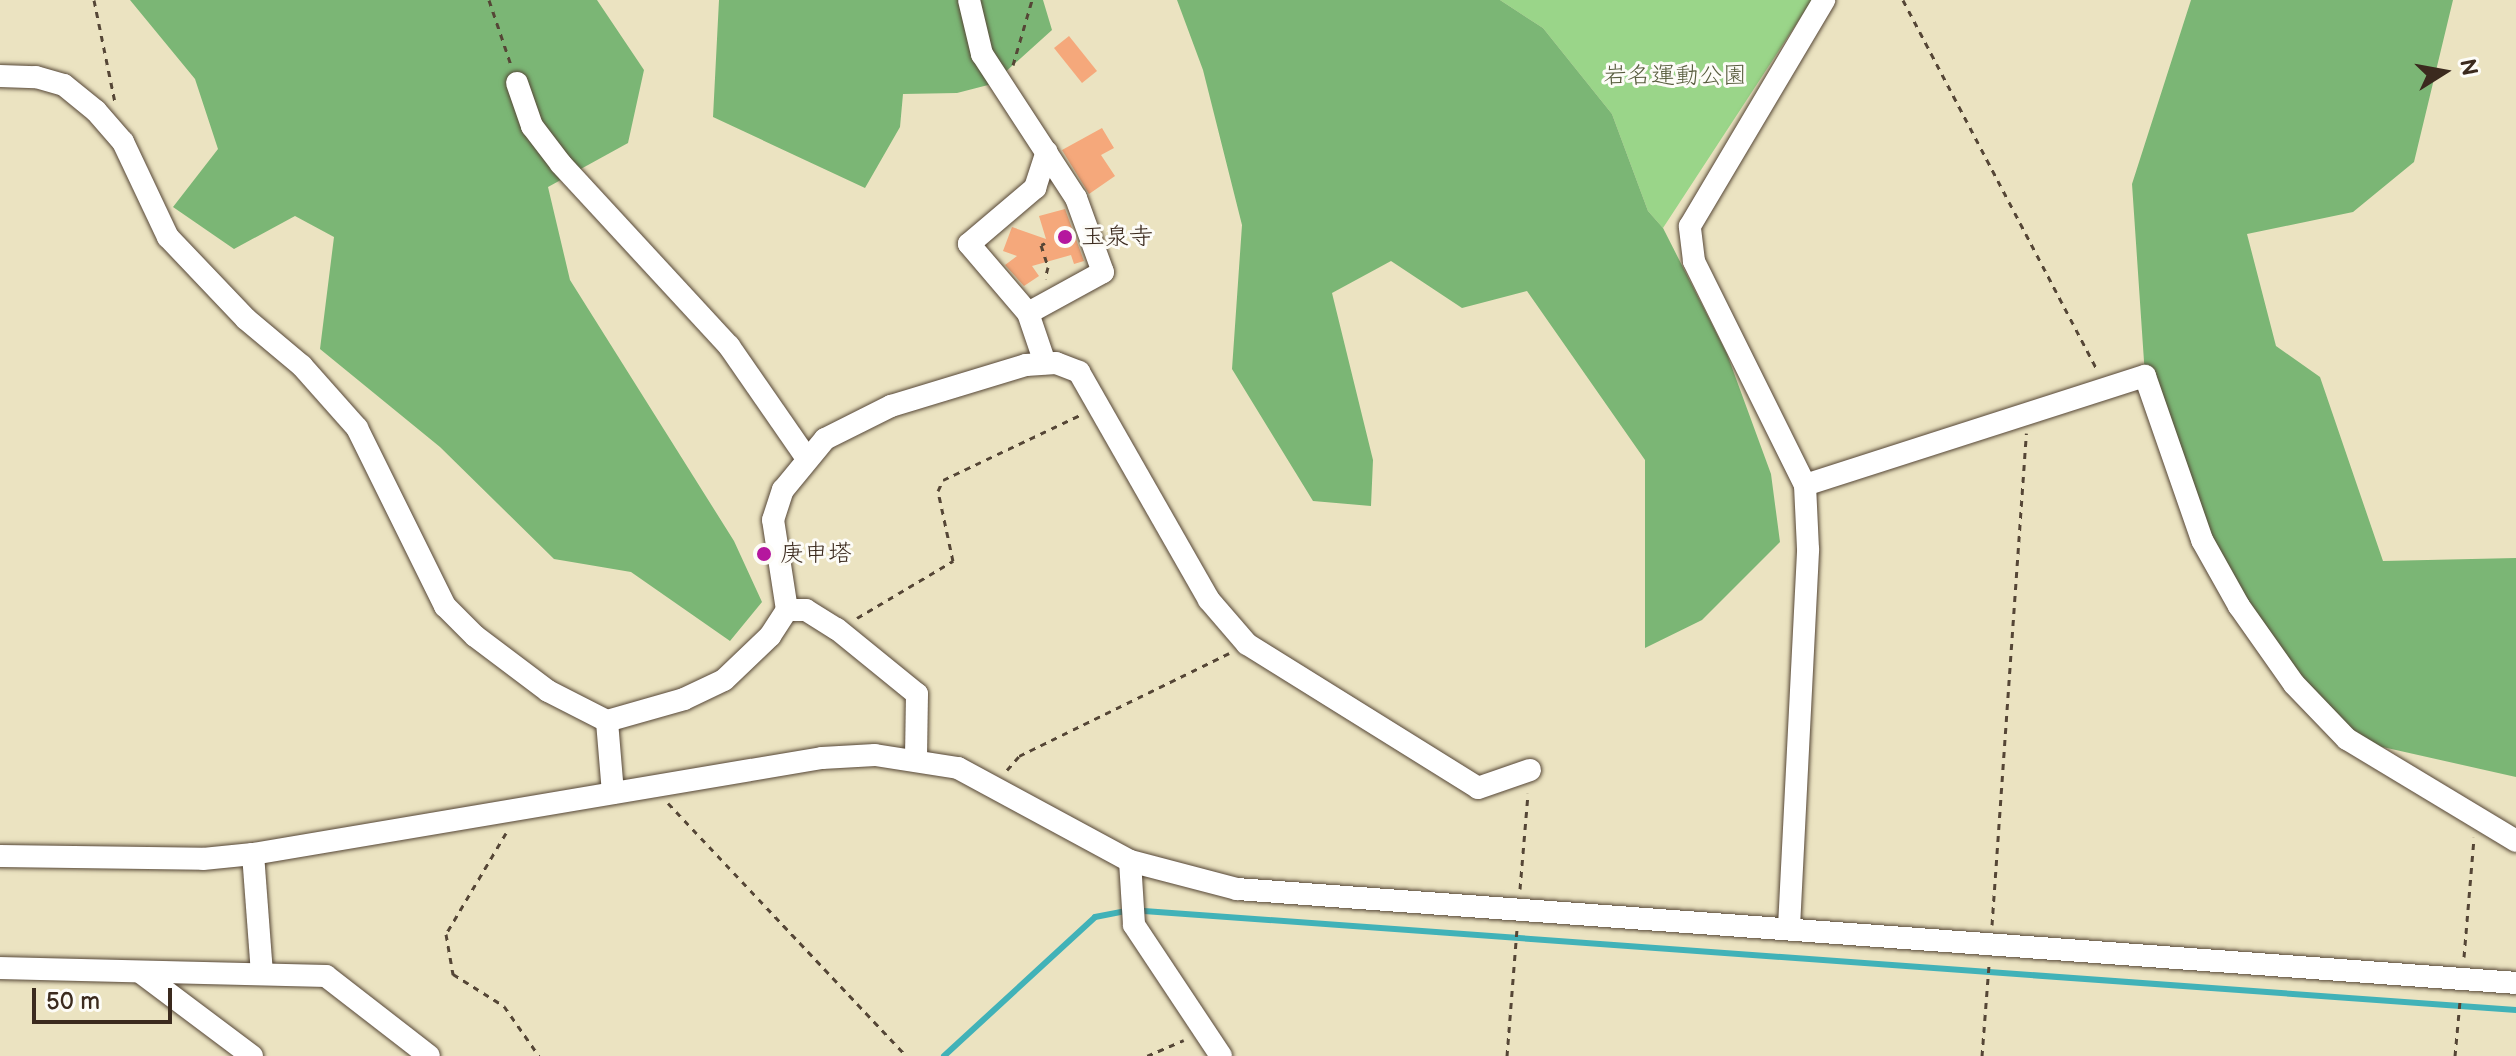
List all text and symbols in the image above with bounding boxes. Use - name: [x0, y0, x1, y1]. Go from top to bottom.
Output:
- north arrow: [2404, 32, 2484, 112]
- text: N: [2453, 57, 2483, 78]
- park label: 岩名運動公園: [1603, 62, 1747, 90]
- place label: 玉泉寺: [1081, 223, 1153, 251]
- marker: 玉泉寺: [1056, 228, 1074, 246]
- place label: 庚申塔: [780, 540, 852, 568]
- marker: 庚申塔: [755, 545, 773, 563]
- scale bar: [36, 972, 176, 1022]
- text: 50 m: [46, 987, 100, 1016]

